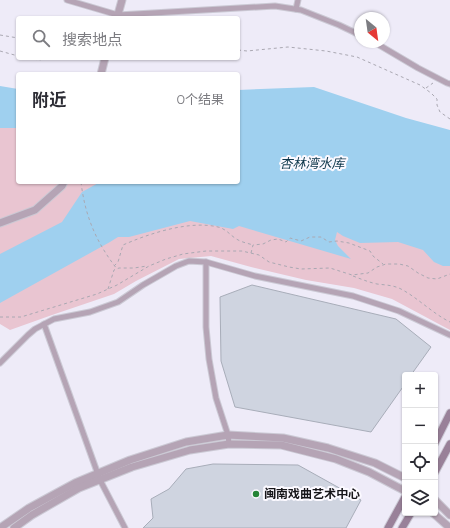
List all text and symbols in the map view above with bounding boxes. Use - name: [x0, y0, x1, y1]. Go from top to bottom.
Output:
- north arrow: [354, 12, 390, 48]
- search box: [16, 16, 240, 60]
- icon: search: [30, 27, 52, 49]
- text: 搜索地点: [62, 30, 122, 49]
- text: 附近: [32, 90, 66, 110]
- text: 0个结果: [176, 91, 224, 107]
- water label: 杏林湾水库: [279, 155, 346, 171]
- map controls: [402, 372, 438, 516]
- button: +: [402, 372, 438, 408]
- button: −: [402, 408, 438, 444]
- button: locate: [402, 444, 438, 480]
- button: layers: [402, 480, 438, 516]
- place label: 闽南戏曲艺术中心: [264, 486, 360, 501]
- marker: 闽南戏曲艺术中心: [251, 489, 261, 499]

